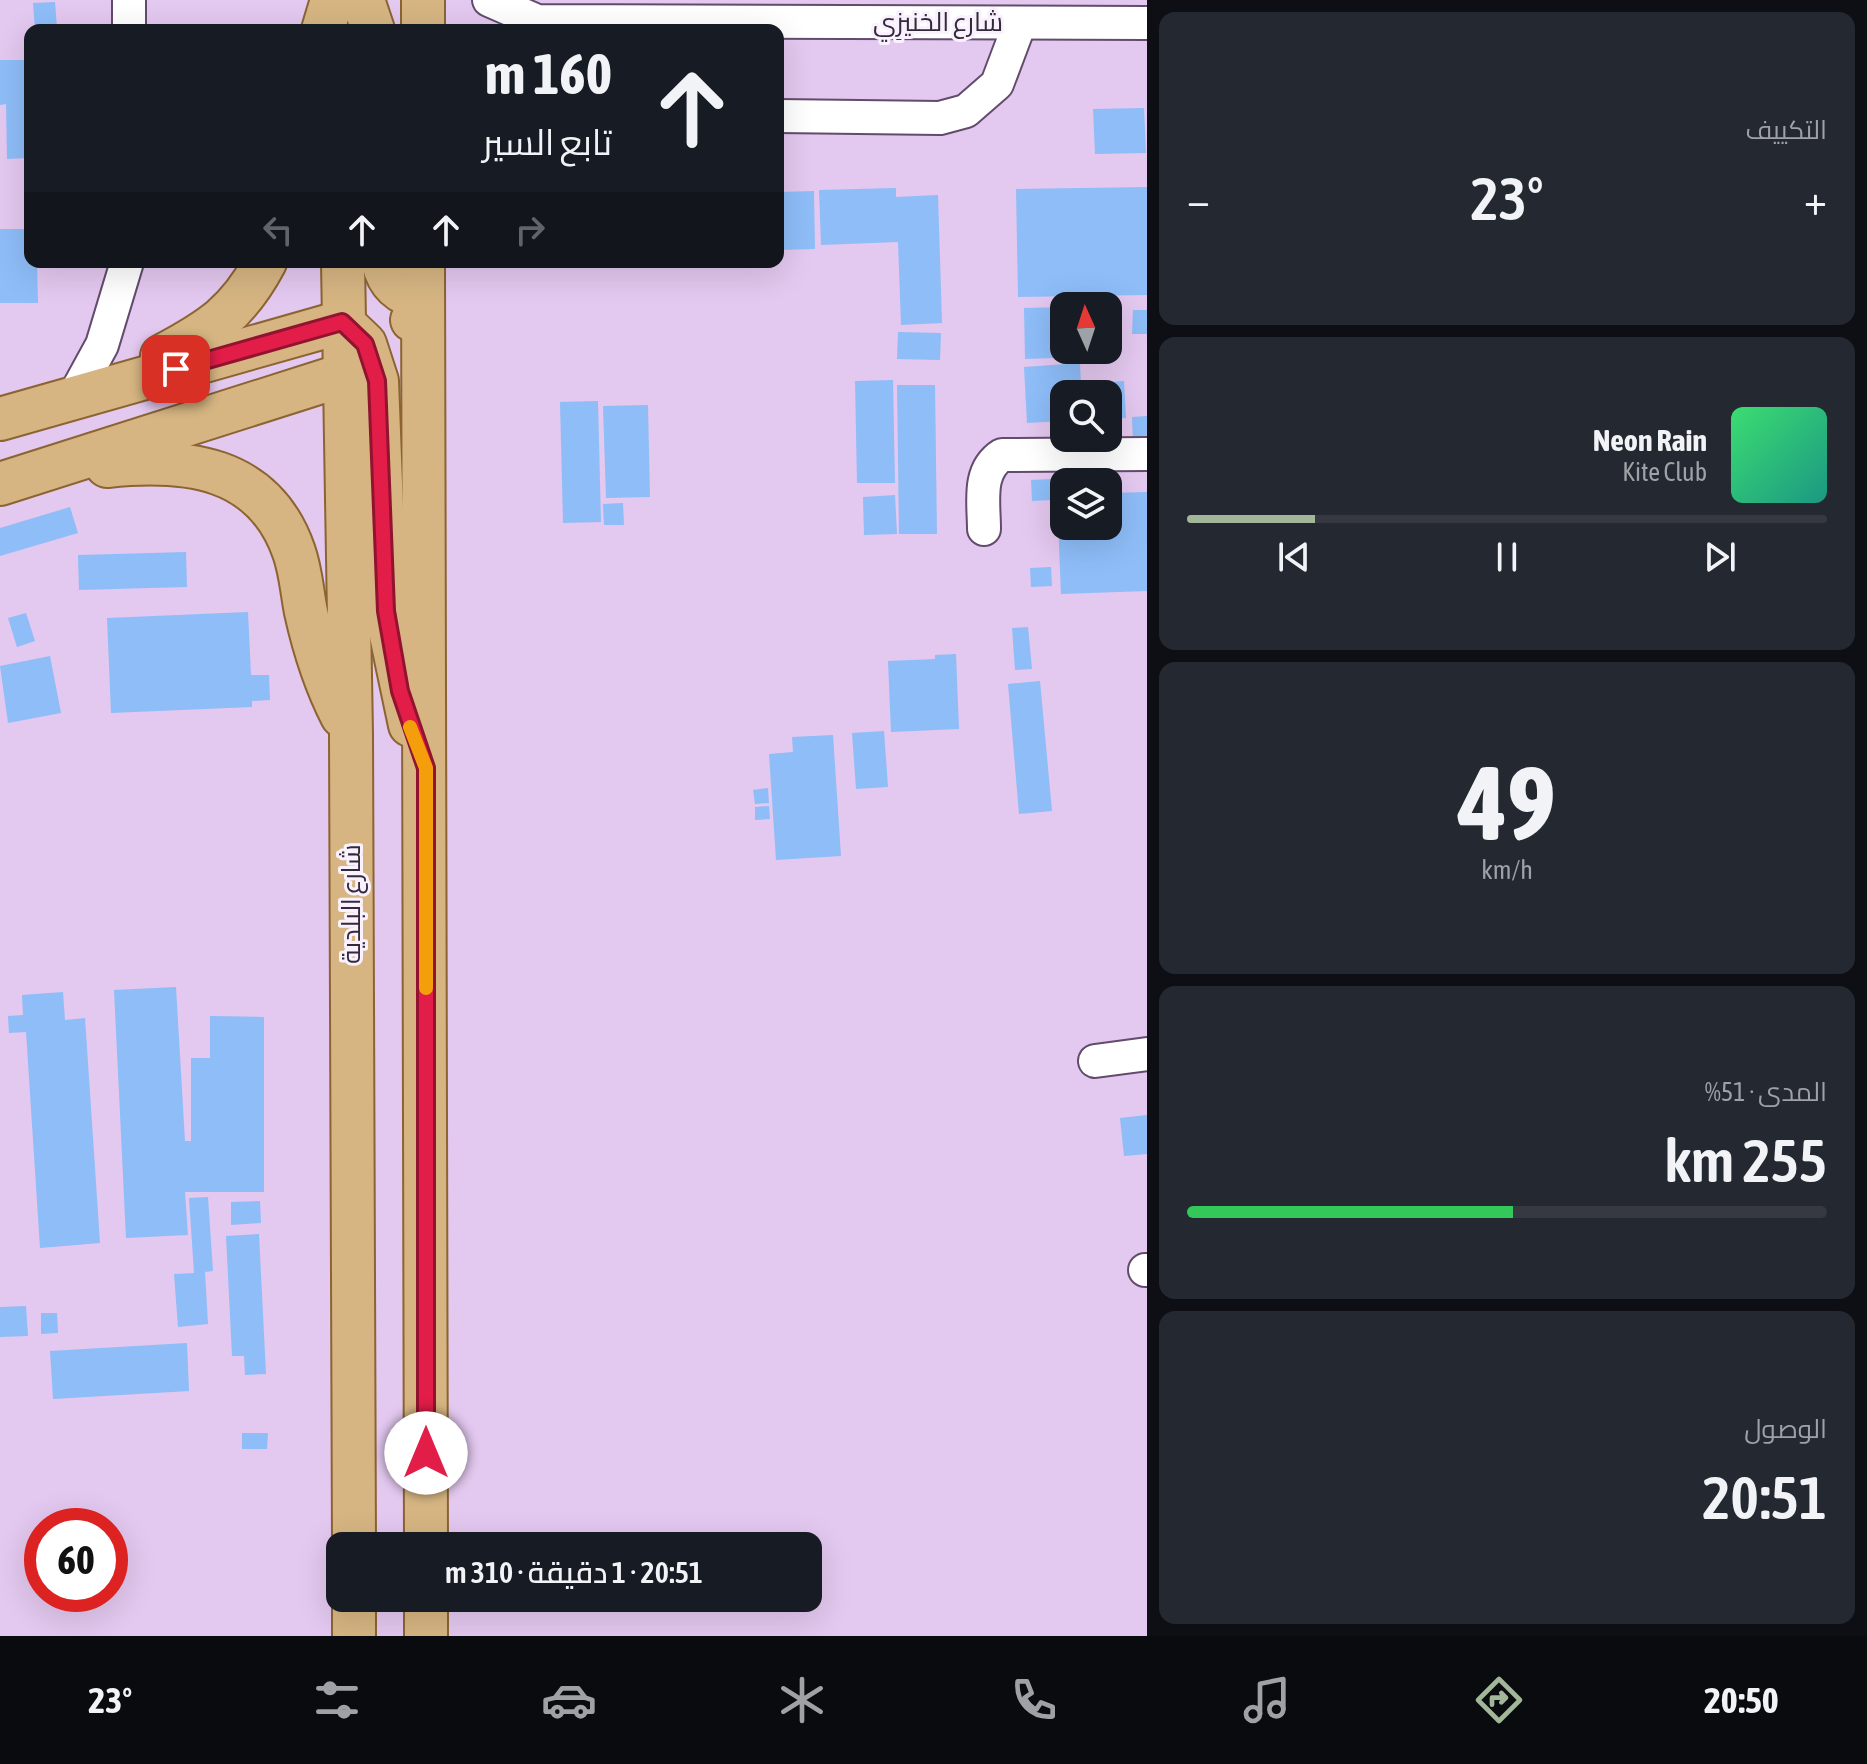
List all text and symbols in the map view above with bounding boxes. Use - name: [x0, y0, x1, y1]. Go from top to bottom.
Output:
- street label: شارع الخنيزِي: [873, 7, 1003, 42]
- text: 160 m: [485, 42, 612, 106]
- icon: ahead: [640, 56, 744, 160]
- text: التكييف: [1745, 115, 1827, 145]
- text: تابع السير: [483, 121, 612, 163]
- text: 23°: [1471, 164, 1543, 233]
- text: −: [1187, 174, 1210, 224]
- text: +: [1804, 174, 1827, 224]
- icon: left: [256, 208, 300, 252]
- icon: ahead: [340, 208, 384, 252]
- icon: ahead: [424, 208, 468, 252]
- icon: right: [508, 208, 552, 252]
- north arrow: [1050, 292, 1122, 364]
- map controls: [1050, 292, 1122, 540]
- pin: [142, 335, 210, 403]
- icon: arrive: [154, 347, 198, 391]
- button: search: [1050, 380, 1122, 452]
- text: Neon Rain: [1593, 423, 1707, 457]
- text: Kite Club: [1622, 457, 1707, 487]
- button: layers: [1050, 468, 1122, 540]
- icon: previous: [1272, 535, 1316, 579]
- icon: pause: [1485, 535, 1529, 579]
- icon: next: [1698, 535, 1742, 579]
- text: 49: [1458, 743, 1556, 862]
- street label: شارع البلدية: [336, 844, 368, 964]
- text: km/h: [1481, 855, 1533, 885]
- text: المدى · 51%: [1705, 1077, 1827, 1107]
- text: 255 km: [1665, 1126, 1827, 1195]
- position arrow: [384, 1411, 468, 1495]
- text: الوصول: [1744, 1414, 1827, 1444]
- text: 20:51: [1702, 1463, 1827, 1532]
- speed limit sign: 60: [24, 1508, 128, 1612]
- text: 20:51 · 1 دقيقة · 310 m: [445, 1555, 703, 1589]
- icon: filters: [309, 1672, 365, 1728]
- icon: car: [541, 1672, 597, 1728]
- icon: climate: [774, 1672, 830, 1728]
- icon: phone: [1006, 1672, 1062, 1728]
- icon: music: [1239, 1672, 1295, 1728]
- icon: directions: [1471, 1672, 1527, 1728]
- text: 23°: [88, 1679, 132, 1721]
- text: 20:50: [1704, 1679, 1779, 1721]

